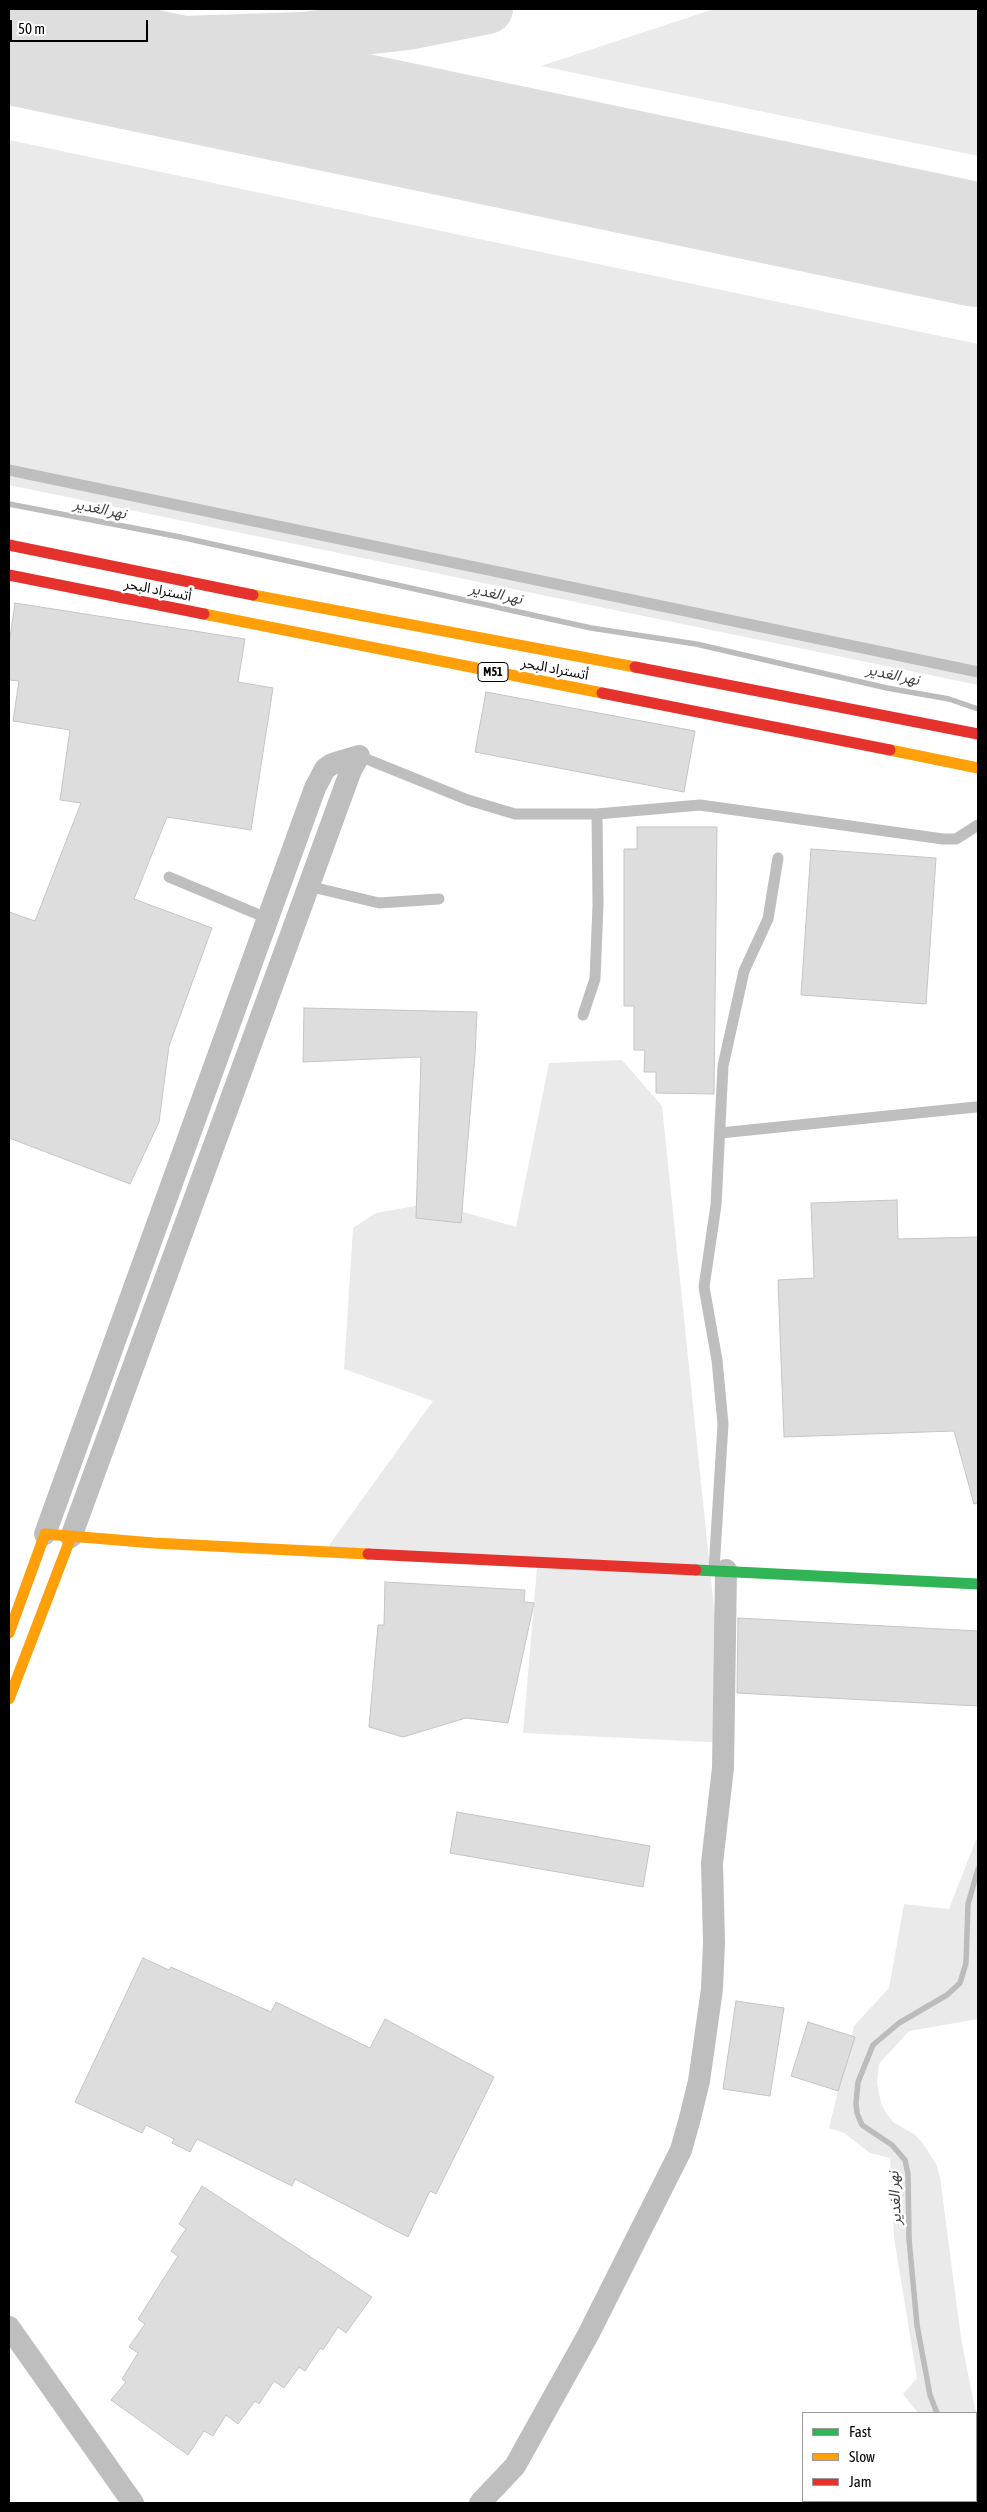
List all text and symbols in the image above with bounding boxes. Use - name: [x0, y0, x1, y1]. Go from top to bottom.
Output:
- scale bar: [12, 10, 150, 42]
- text: 50 m: [18, 20, 45, 37]
- water label: نهر الغدير: [72, 495, 128, 523]
- street label: أتستراد البحر: [123, 575, 193, 605]
- water label: نهر الغدير: [468, 580, 524, 608]
- street label: أتستراد البحر: [520, 654, 590, 684]
- water label: نهر الغدير: [865, 661, 921, 689]
- road number: M51: [478, 662, 508, 682]
- water label: نهر الغدير: [885, 2171, 905, 2225]
- legend: [802, 2412, 977, 2502]
- text: Fast: [849, 2423, 871, 2440]
- text: Slow: [849, 2448, 875, 2465]
- text: Jam: [849, 2473, 872, 2490]

